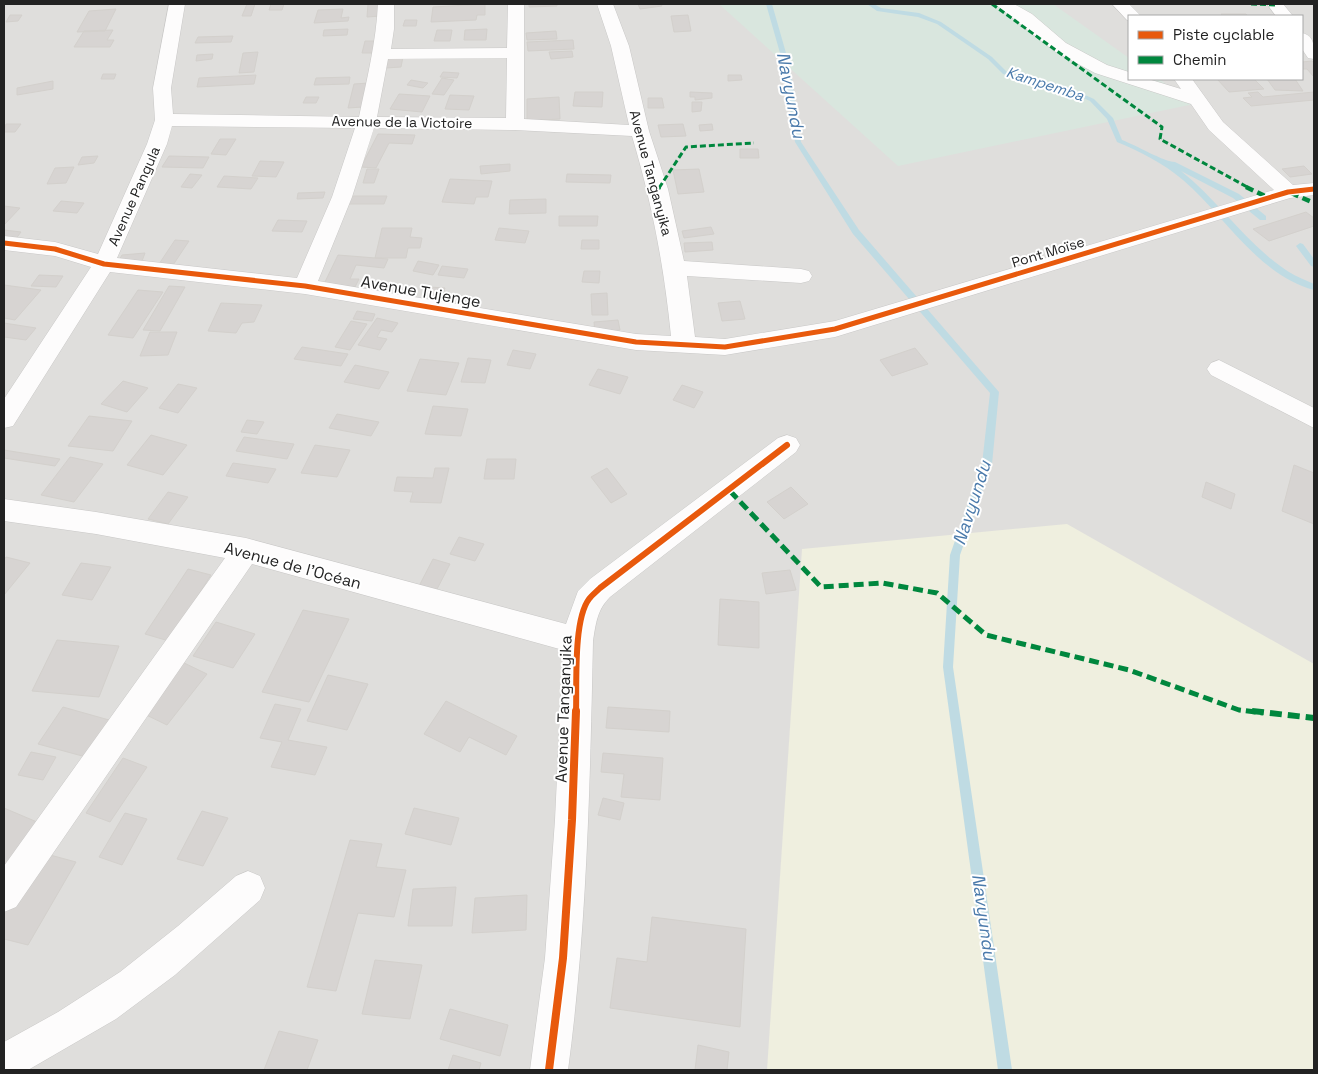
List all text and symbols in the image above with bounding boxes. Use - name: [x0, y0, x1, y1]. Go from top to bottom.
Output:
- legend: [1128, 15, 1303, 80]
- text: Piste cyclable: [1173, 25, 1275, 44]
- water label: Navyundu: [772, 50, 811, 141]
- text: Chemin: [1173, 50, 1226, 69]
- water label: Kampemba: [1004, 62, 1087, 105]
- street label: Avenue Tanganyika: [626, 108, 676, 238]
- street label: Avenue de la Victoire: [332, 112, 472, 132]
- street label: Avenue Pangula: [104, 143, 164, 249]
- street label: Pont Moïse: [1009, 232, 1087, 272]
- street label: Avenue Tujenge: [359, 271, 482, 312]
- water label: Navyundu: [947, 457, 996, 548]
- street label: Avenue de l'Océan: [222, 537, 364, 594]
- street label: Avenue Tanganyika: [550, 635, 577, 783]
- water label: Navyundu: [967, 872, 1002, 963]

